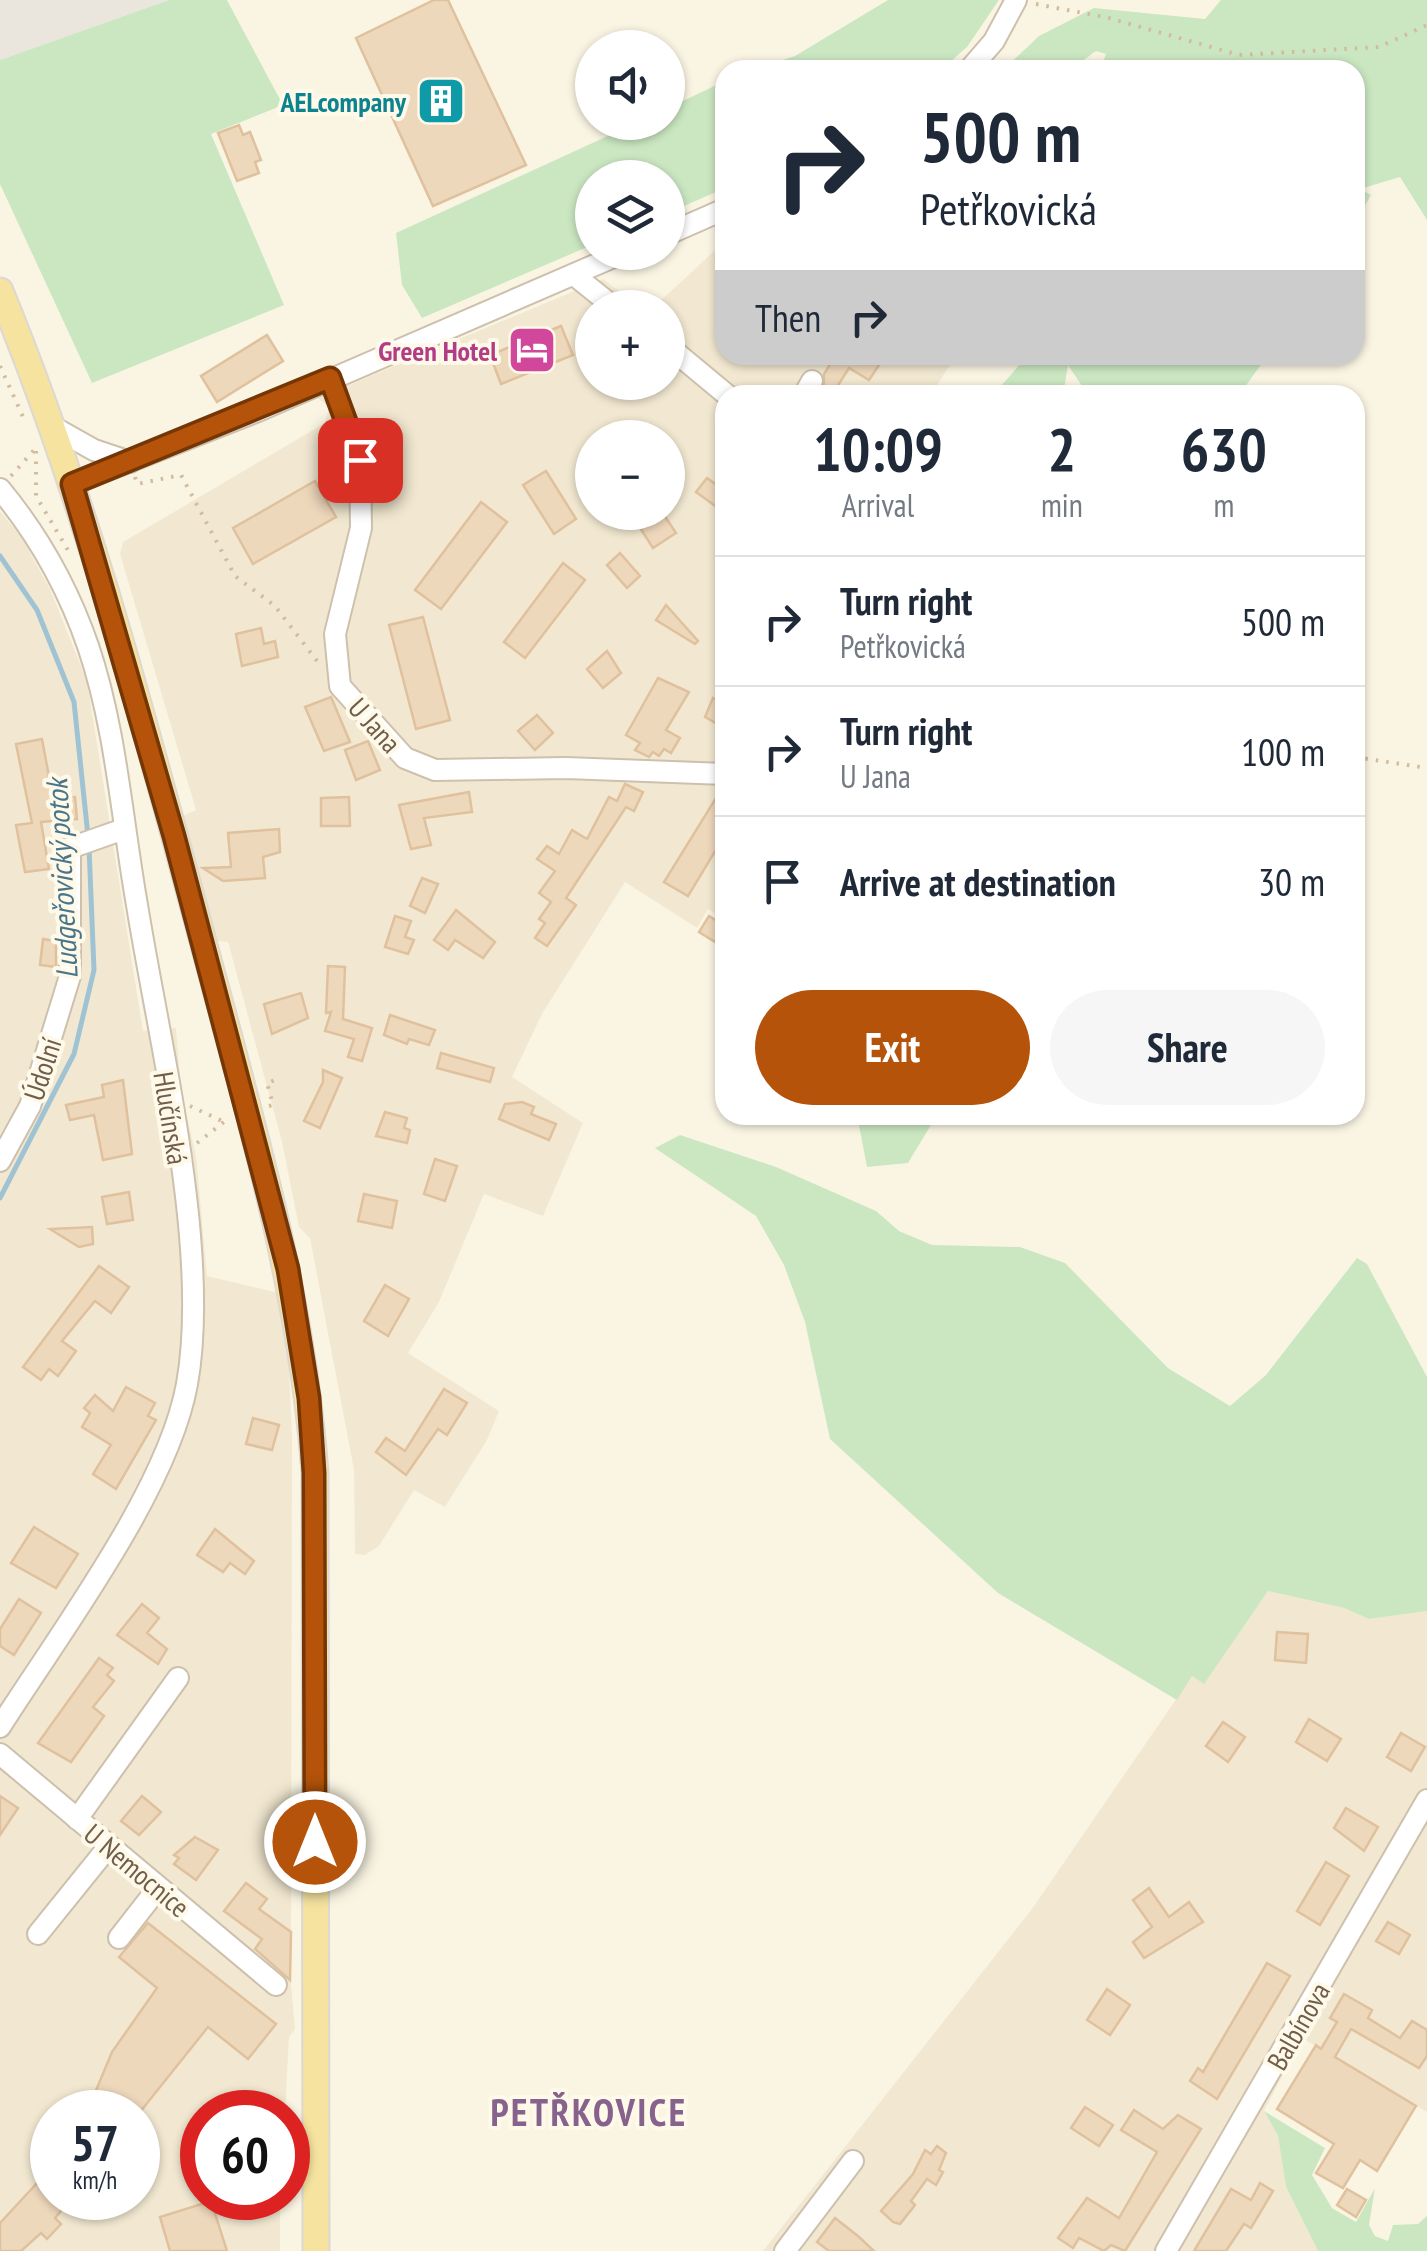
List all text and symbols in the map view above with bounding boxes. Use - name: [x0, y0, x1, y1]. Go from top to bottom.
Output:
- map controls: [575, 30, 685, 530]
- button: sound: [575, 30, 685, 140]
- building icon: AELcompany: [415, 75, 467, 127]
- place label: AELcompany: [279, 83, 407, 120]
- text: 500 m: [920, 91, 1081, 181]
- icon: right: [755, 100, 885, 230]
- button: layers: [575, 160, 685, 270]
- text: Petřkovická: [920, 179, 1097, 237]
- button: +: [575, 290, 685, 400]
- icon: right: [841, 290, 896, 345]
- text: Then: [755, 293, 821, 342]
- hotel icon: Green Hotel: [506, 324, 558, 376]
- place label: Green Hotel: [378, 332, 497, 369]
- text: 10:09: [813, 410, 943, 488]
- text: 2: [1048, 410, 1076, 488]
- text: 630: [1181, 410, 1267, 488]
- pin: [318, 418, 403, 503]
- button: −: [575, 420, 685, 530]
- icon: arrive: [333, 433, 388, 488]
- text: Arrival: [842, 484, 914, 526]
- text: min: [1041, 484, 1083, 526]
- text: m: [1213, 484, 1234, 526]
- text: Turn right: [840, 576, 972, 625]
- icon: right: [755, 594, 810, 649]
- text: 500 m: [1241, 597, 1325, 646]
- text: Petřkovická: [840, 625, 966, 667]
- street label: U Jana: [341, 690, 409, 760]
- text: Turn right: [840, 706, 972, 755]
- icon: right: [755, 724, 810, 779]
- text: 100 m: [1241, 727, 1325, 776]
- text: U Jana: [840, 755, 911, 797]
- water label: Ludgeřovický potok: [36, 775, 86, 980]
- icon: arrive: [755, 854, 810, 909]
- text: Arrive at destination: [840, 857, 1116, 906]
- text: 30 m: [1258, 857, 1325, 906]
- button: Exit: [755, 990, 1030, 1105]
- button: Share: [1050, 990, 1325, 1105]
- street label: Údolní: [15, 1033, 69, 1105]
- street label: Hlučínská: [145, 1069, 197, 1167]
- position arrow: [263, 1790, 367, 1894]
- street label: U Nemocnice: [77, 1815, 197, 1925]
- street label: Balbínova: [1258, 1975, 1338, 2077]
- district label: PETŘKOVICE: [490, 2087, 688, 2136]
- speed limit sign: 60: [180, 2090, 310, 2220]
- text: 57: [71, 2110, 119, 2175]
- text: km/h: [73, 2164, 117, 2196]

